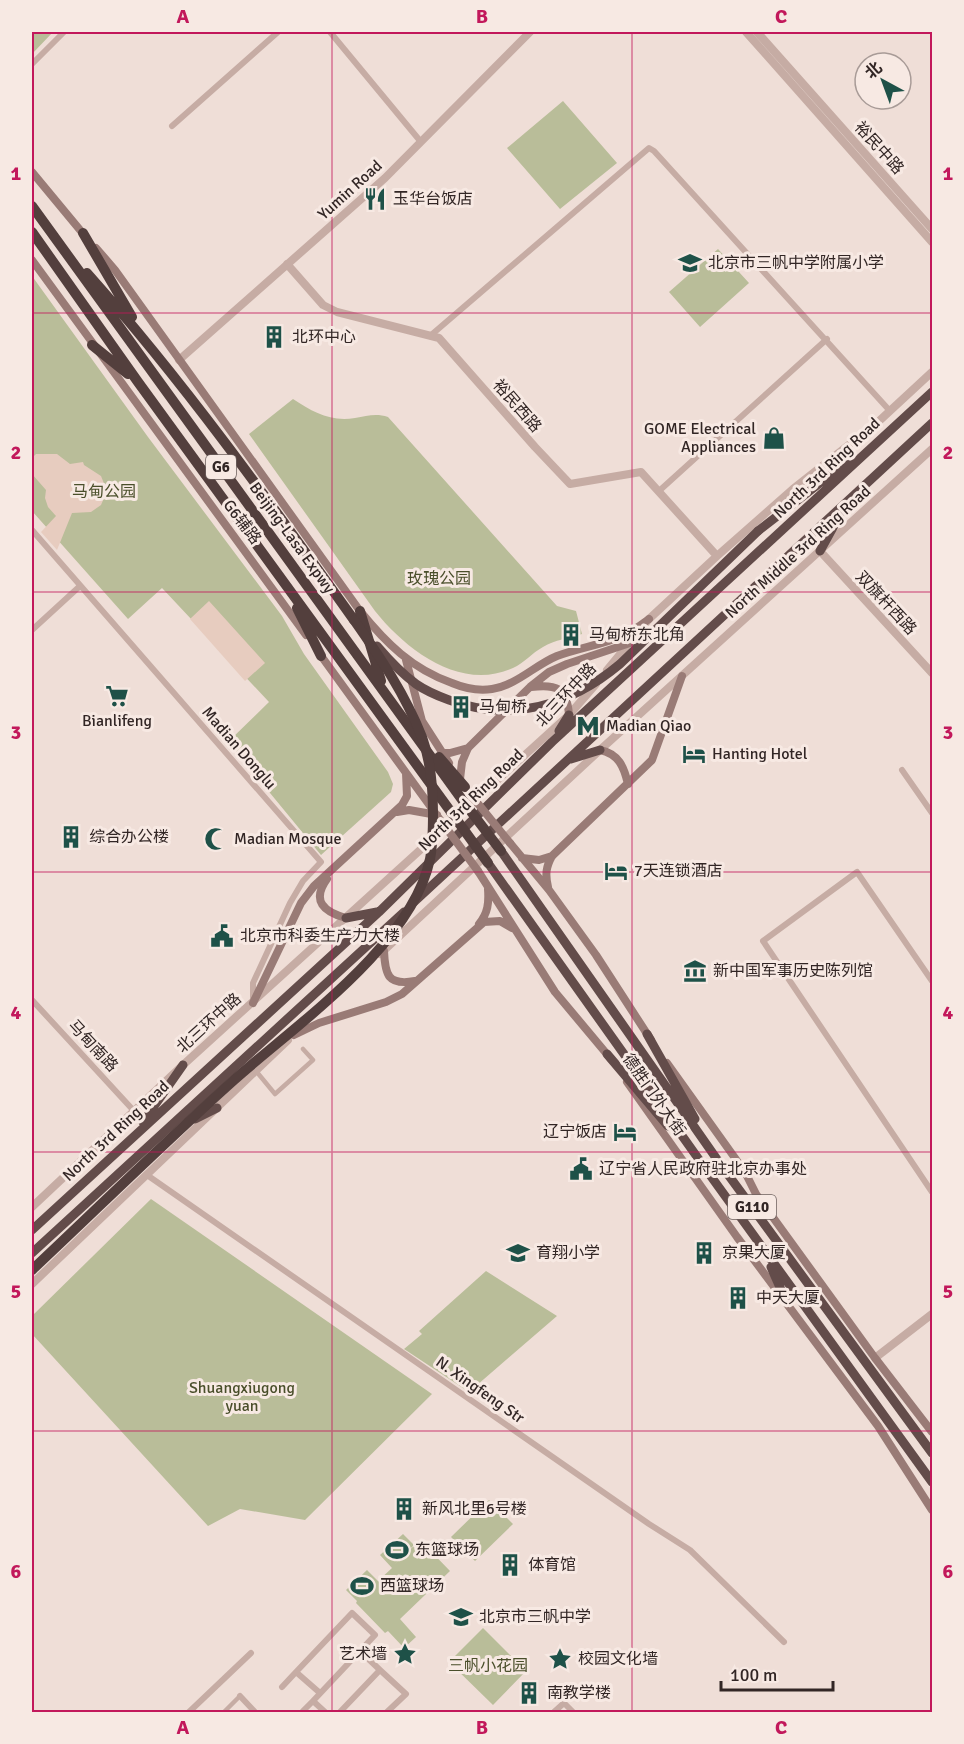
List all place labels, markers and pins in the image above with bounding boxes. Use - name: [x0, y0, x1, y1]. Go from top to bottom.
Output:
- restaurant icon: 玉华台饭店: [362, 186, 388, 212]
- place label: 玉华台饭店: [393, 189, 473, 209]
- school or university icon: 北京市三帆中学附属小学: [677, 250, 703, 276]
- place label: 北京市三帆中学附属小学: [708, 253, 884, 273]
- building icon: 北环中心: [261, 324, 287, 350]
- place label: 北环中心: [292, 327, 356, 347]
- place label: GOME Electrical Appliances: [644, 419, 756, 457]
- shop icon: GOME Electrical Appliances: [761, 425, 787, 451]
- building icon: 马甸桥东北角: [558, 622, 584, 648]
- place label: 马甸桥东北角: [589, 625, 685, 645]
- supermarket icon: Bianlifeng: [104, 683, 130, 709]
- building icon: 马甸桥: [448, 694, 474, 720]
- place label: 马甸桥: [479, 697, 527, 717]
- place label: Bianlifeng: [82, 711, 152, 731]
- metro station icon: Madian Qiao: [575, 713, 601, 739]
- place label: Madian Qiao: [606, 716, 691, 736]
- hotel icon: Hanting Hotel: [681, 741, 707, 767]
- place label: Hanting Hotel: [712, 744, 808, 764]
- building icon: 综合办公楼: [58, 824, 84, 850]
- mosque icon: Madian Mosque: [203, 826, 229, 852]
- place label: 综合办公楼: [89, 827, 169, 847]
- place label: Madian Mosque: [234, 829, 342, 849]
- hotel icon: 7天连锁酒店: [603, 858, 629, 884]
- place label: 7天连锁酒店: [634, 861, 723, 881]
- public building icon: 北京市科委生产力大楼: [209, 923, 235, 949]
- place label: 北京市科委生产力大楼: [240, 926, 400, 946]
- museum icon: 新中国军事历史陈列馆: [682, 958, 708, 984]
- place label: 新中国军事历史陈列馆: [713, 961, 873, 981]
- hotel icon: 辽宁饭店: [612, 1119, 638, 1145]
- place label: 辽宁饭店: [543, 1122, 607, 1142]
- public building icon: 辽宁省人民政府驻北京办事处: [568, 1156, 594, 1182]
- place label: 辽宁省人民政府驻北京办事处: [599, 1159, 807, 1179]
- school or university icon: 育翔小学: [505, 1240, 531, 1266]
- building icon: 京果大厦: [691, 1240, 717, 1266]
- place label: 育翔小学: [536, 1243, 600, 1263]
- place label: 京果大厦: [722, 1243, 786, 1263]
- building icon: 中天大厦: [725, 1285, 751, 1311]
- place label: 中天大厦: [756, 1288, 820, 1308]
- building icon: 新风北里6号楼: [391, 1496, 417, 1522]
- place label: 新风北里6号楼: [422, 1499, 527, 1519]
- sports icon: 东篮球场: [384, 1537, 410, 1563]
- place label: 东篮球场: [415, 1540, 479, 1560]
- building icon: 体育馆: [497, 1552, 523, 1578]
- place label: 体育馆: [528, 1555, 576, 1575]
- sports icon: 西篮球场: [349, 1573, 375, 1599]
- place label: 西篮球场: [380, 1576, 444, 1596]
- school or university icon: 北京市三帆中学: [448, 1604, 474, 1630]
- place label: 北京市三帆中学: [479, 1607, 591, 1627]
- place icon: 艺术墙: [392, 1641, 418, 1667]
- place label: 艺术墙: [339, 1644, 387, 1664]
- place icon: 校园文化墙: [547, 1646, 573, 1672]
- place label: 校园文化墙: [578, 1649, 658, 1669]
- building icon: 南教学楼: [516, 1680, 542, 1706]
- place label: 南教学楼: [547, 1683, 611, 1703]

